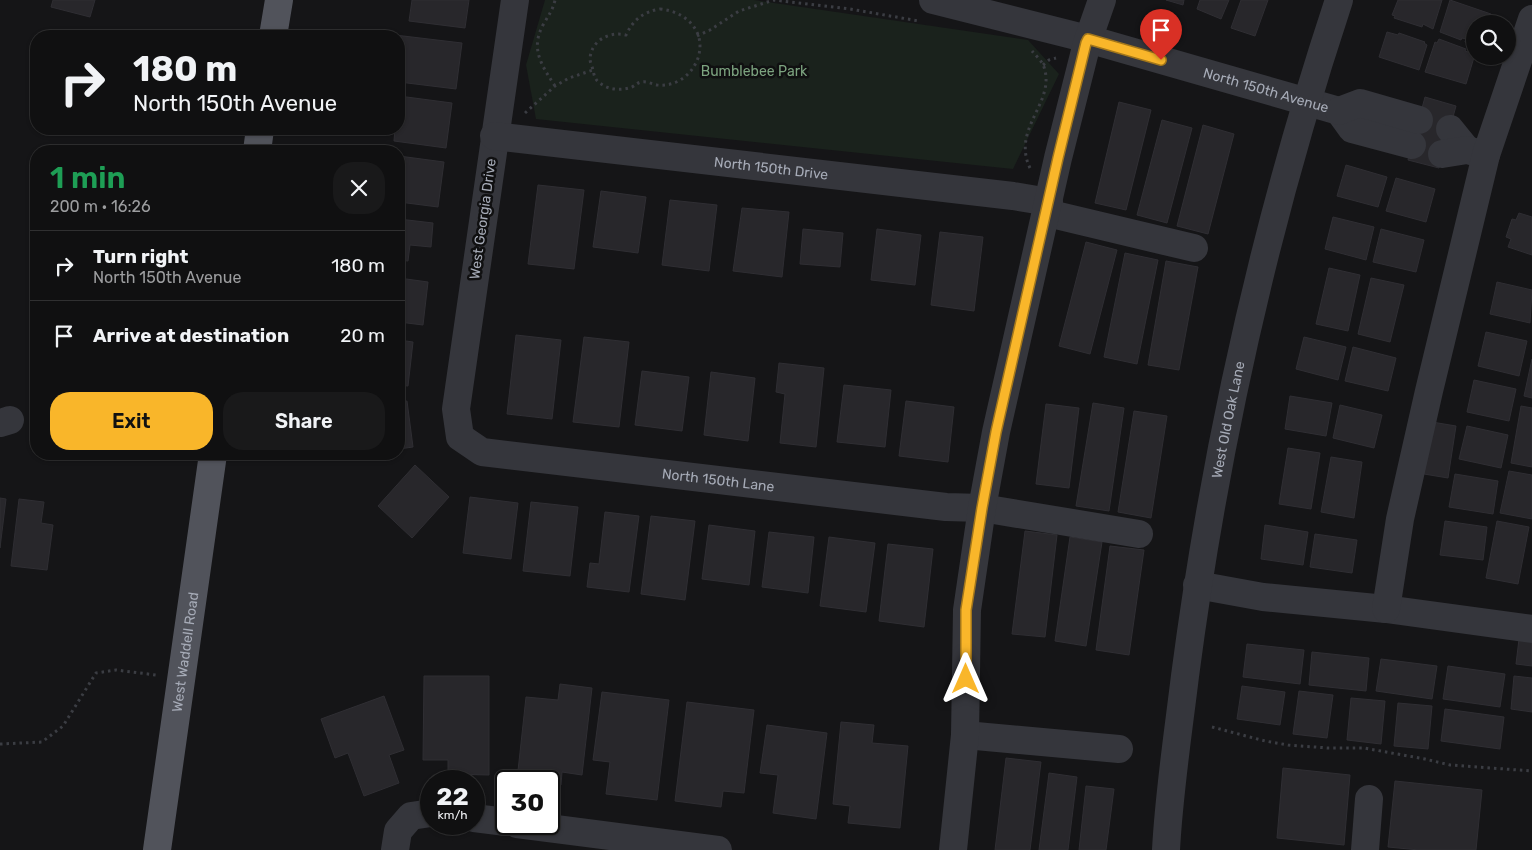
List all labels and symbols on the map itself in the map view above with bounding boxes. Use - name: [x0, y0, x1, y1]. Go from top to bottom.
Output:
- pin: [1140, 9, 1182, 60]
- park label: Bumblebee Park: [701, 63, 808, 80]
- street label: North 150th Avenue: [1201, 64, 1331, 116]
- street label: North 150th Drive: [713, 153, 829, 183]
- street label: West Georgia Drive: [466, 157, 500, 281]
- street label: West Old Oak Lane: [1208, 359, 1248, 480]
- street label: North 150th Lane: [661, 465, 776, 495]
- street label: West Waddell Road: [168, 591, 202, 713]
- position arrow: [939, 652, 991, 704]
- speed limit sign: 30: [495, 770, 560, 835]

